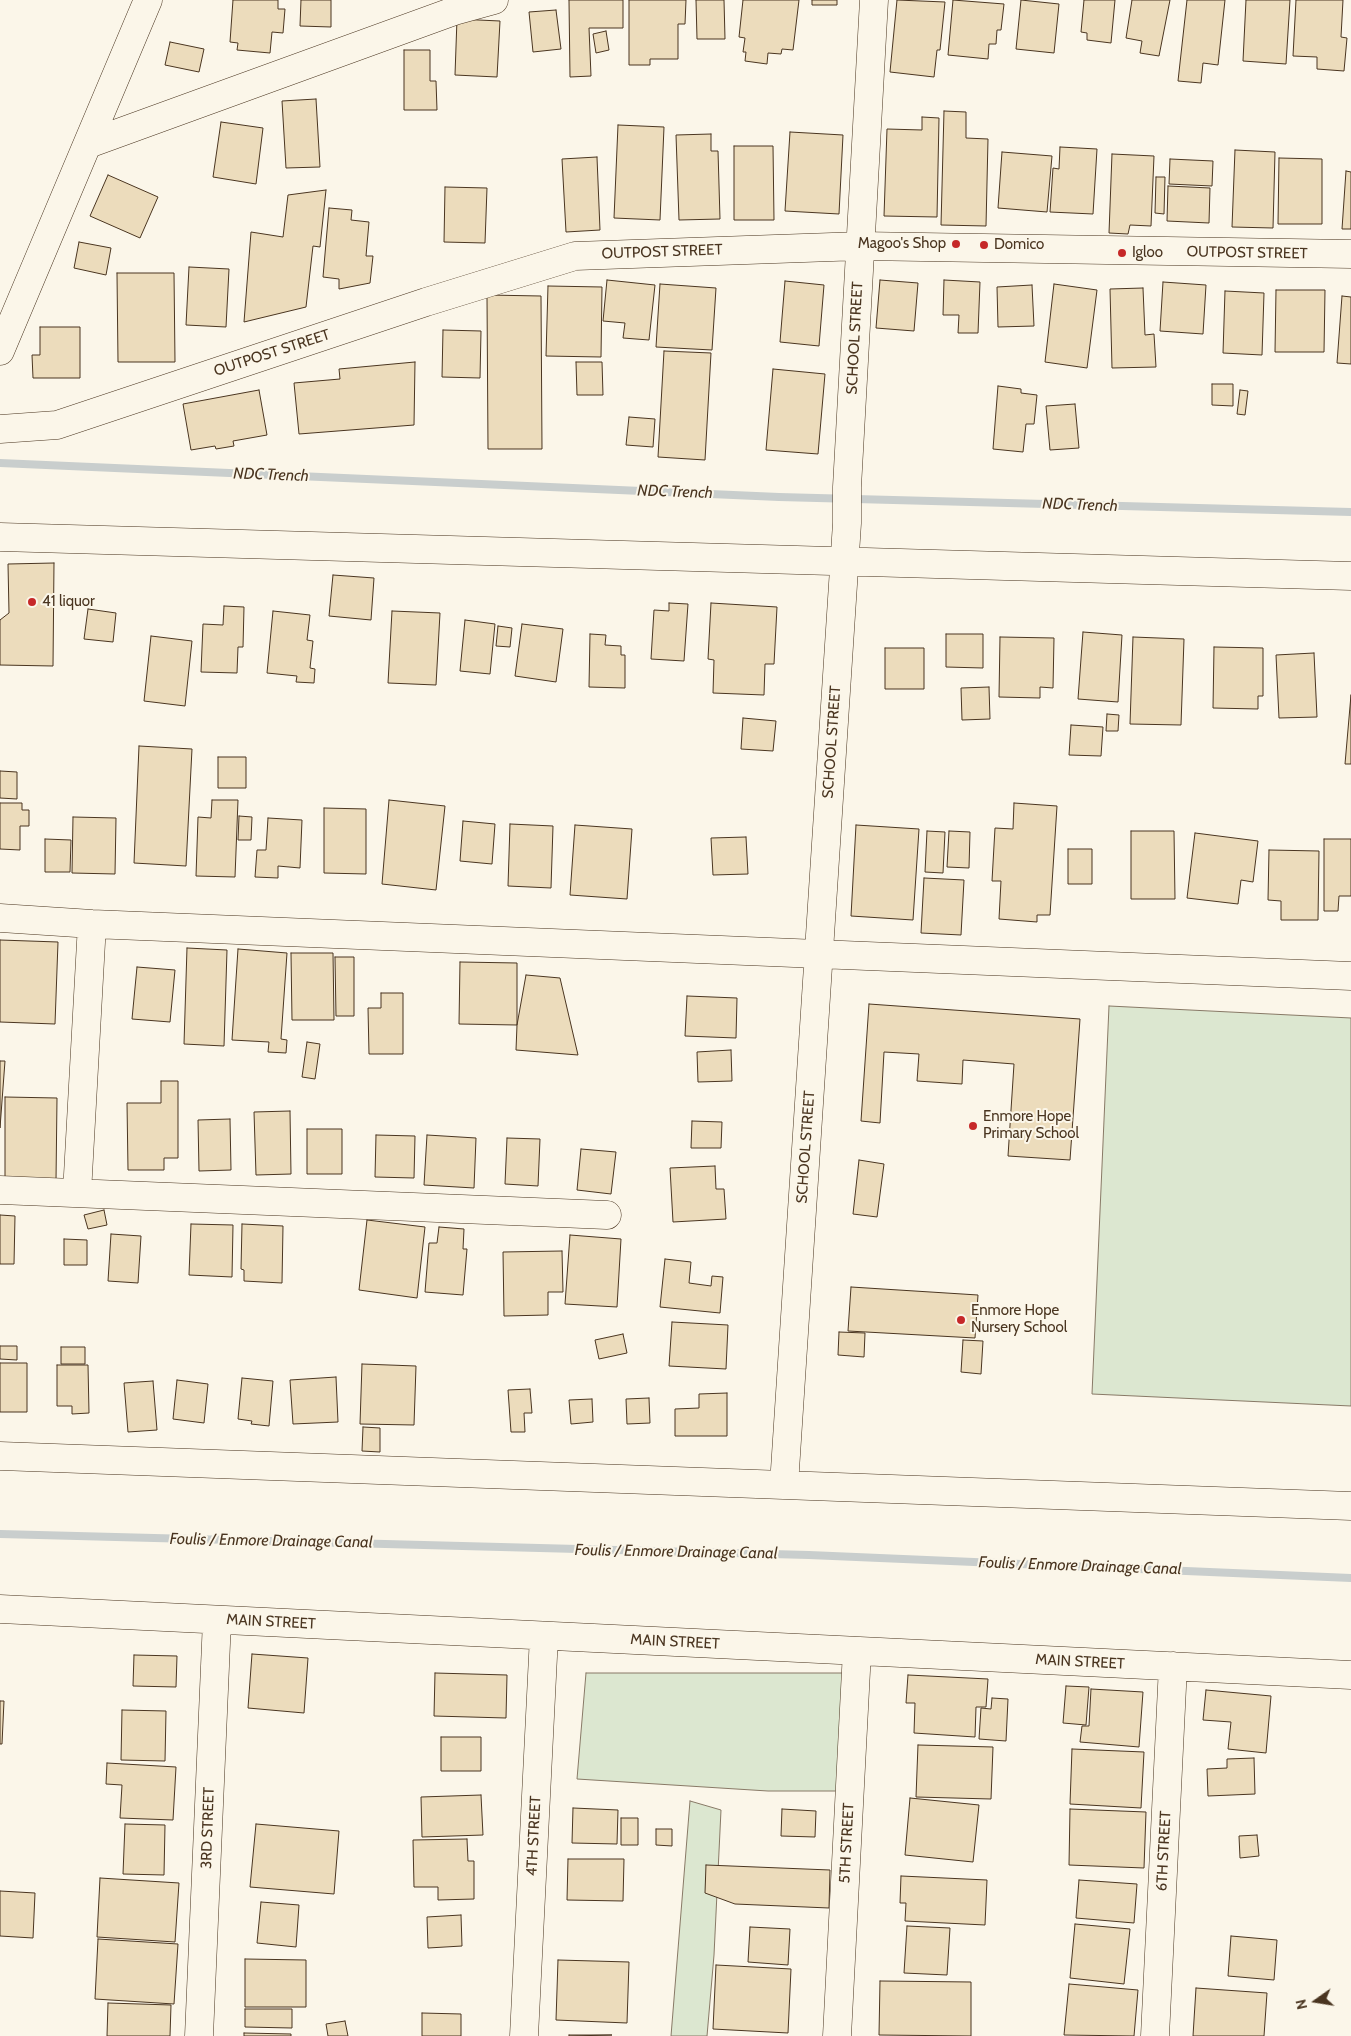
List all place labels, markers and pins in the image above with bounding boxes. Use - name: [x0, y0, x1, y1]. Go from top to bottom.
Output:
- place label: Magoo's Shop: [858, 235, 946, 253]
- place label: Domico: [994, 236, 1044, 254]
- marker: Magoo's Shop: [950, 238, 962, 250]
- marker: Domico: [978, 239, 990, 251]
- place label: Igloo: [1132, 244, 1163, 262]
- marker: Igloo: [1116, 247, 1128, 259]
- place label: 41 liquor: [42, 593, 95, 611]
- marker: 41 liquor: [26, 596, 38, 608]
- place label: Enmore Hope Primary School: [983, 1108, 1079, 1143]
- marker: Enmore Hope Primary School: [967, 1120, 979, 1132]
- place label: Enmore Hope Nursery School: [971, 1302, 1067, 1337]
- marker: Enmore Hope Nursery School: [955, 1314, 967, 1326]

